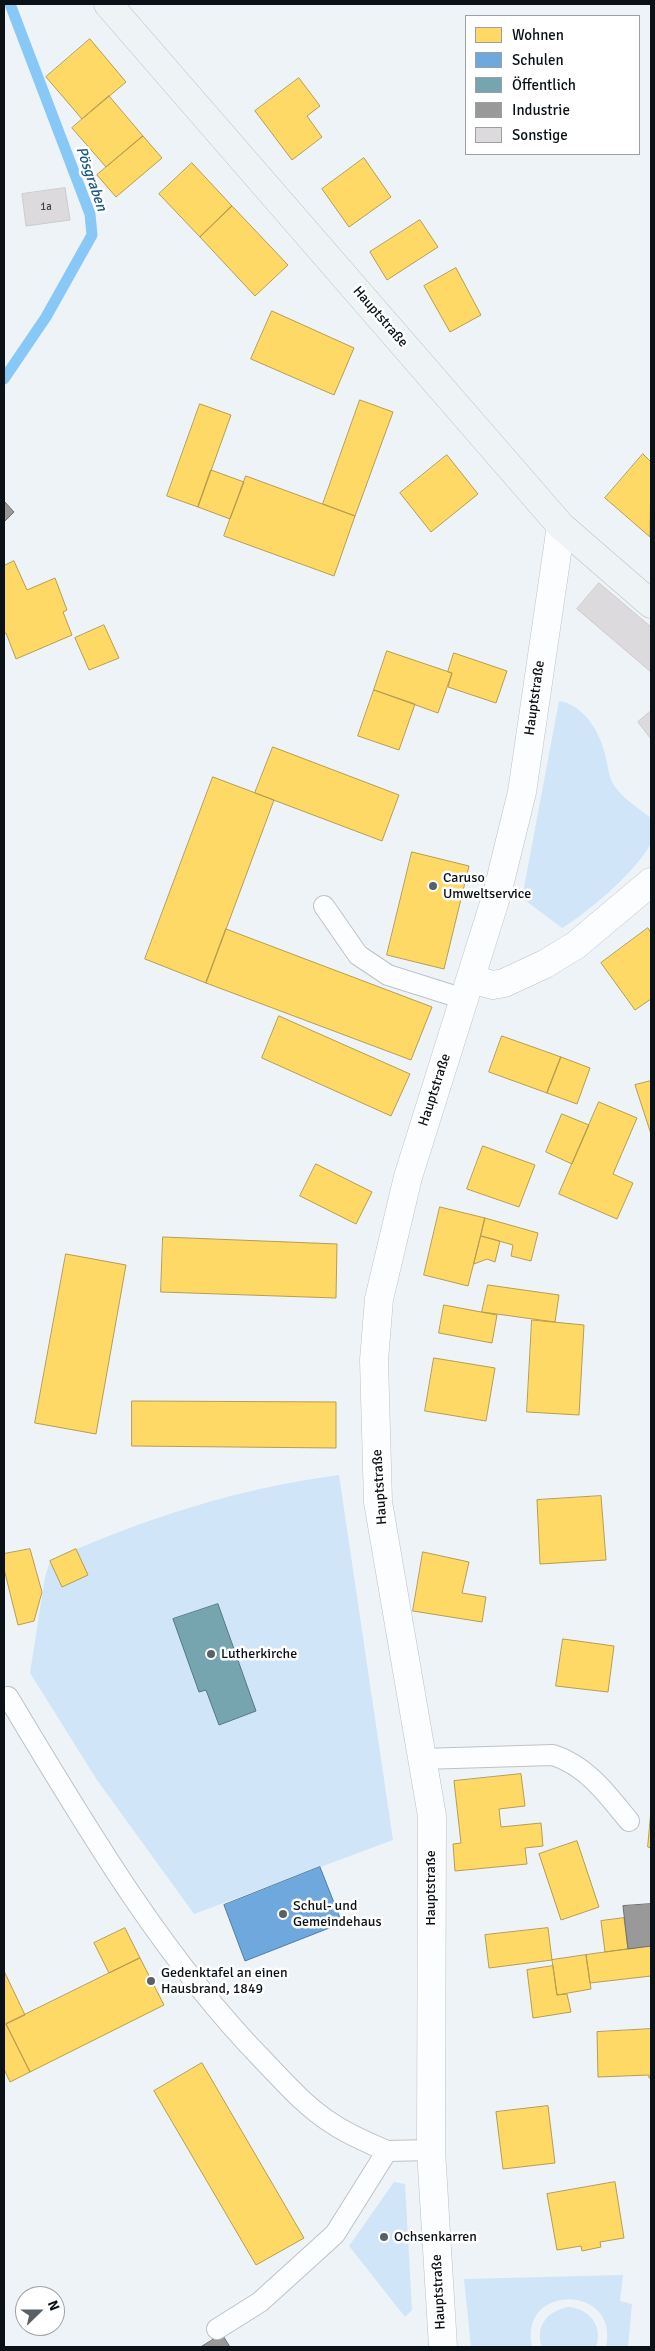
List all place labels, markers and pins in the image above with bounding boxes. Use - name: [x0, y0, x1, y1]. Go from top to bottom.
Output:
- place label: Caruso Umweltservice: [443, 870, 531, 902]
- marker: Caruso Umweltservice: [427, 880, 439, 892]
- place label: Lutherkirche: [221, 1646, 297, 1662]
- marker: Lutherkirche: [205, 1648, 217, 1660]
- place label: Schul- und Gemeindehaus: [293, 1898, 382, 1930]
- marker: Schul- und Gemeindehaus: [277, 1908, 289, 1920]
- place label: Gedenktafel an einen Hausbrand, 1849: [161, 1965, 288, 1998]
- marker: Gedenktafel an einen Hausbrand, 1849: [145, 1975, 157, 1987]
- place label: Ochsenkarren: [394, 2229, 477, 2245]
- marker: Ochsenkarren: [378, 2231, 390, 2243]

